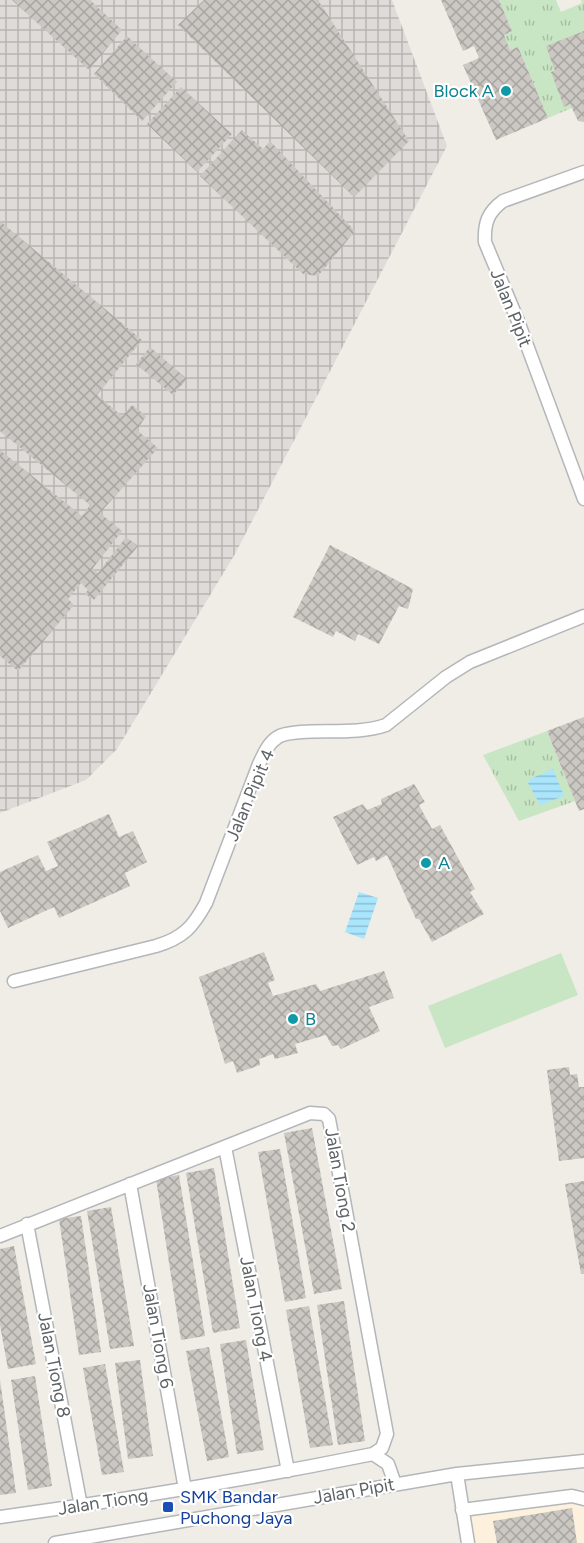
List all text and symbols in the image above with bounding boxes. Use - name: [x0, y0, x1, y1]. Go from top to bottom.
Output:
- place label: Block A: [434, 80, 494, 102]
- marker: Block A: [499, 84, 513, 98]
- street label: Jalan Pipit: [485, 266, 537, 350]
- street label: Jalan Pipit 4: [221, 746, 279, 844]
- place label: A: [438, 852, 450, 874]
- marker: A: [419, 856, 433, 870]
- place label: B: [305, 1008, 316, 1030]
- marker: B: [286, 1012, 300, 1026]
- street label: Jalan Tiong 2: [320, 1126, 360, 1234]
- street label: Jalan Tiong 4: [235, 1254, 277, 1364]
- street label: Jalan Tiong 6: [138, 1282, 178, 1390]
- street label: Jalan Tiong 8: [33, 1311, 75, 1419]
- street label: Jalan Pipit: [312, 1473, 397, 1509]
- street label: Jalan Tiong: [56, 1484, 150, 1520]
- place label: SMK Bandar Puchong Jaya: [180, 1486, 292, 1529]
- marker: SMK Bandar Puchong Jaya: [161, 1500, 175, 1514]

